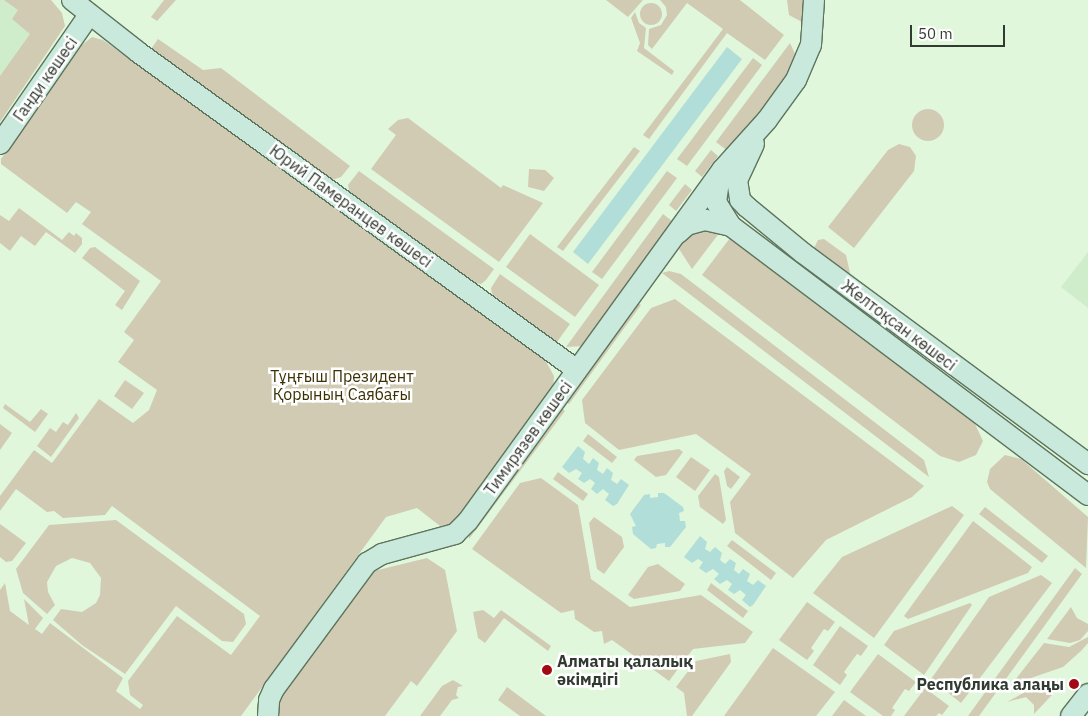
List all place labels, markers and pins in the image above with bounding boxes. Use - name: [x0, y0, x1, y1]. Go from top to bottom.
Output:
- place label: Алматы қалалық әкімдігі: [557, 651, 693, 689]
- marker: Алматы қалалық әкімдігі: [541, 664, 553, 676]
- place label: Республика алаңы: [916, 674, 1064, 694]
- marker: Республика алаңы: [1068, 678, 1080, 690]

